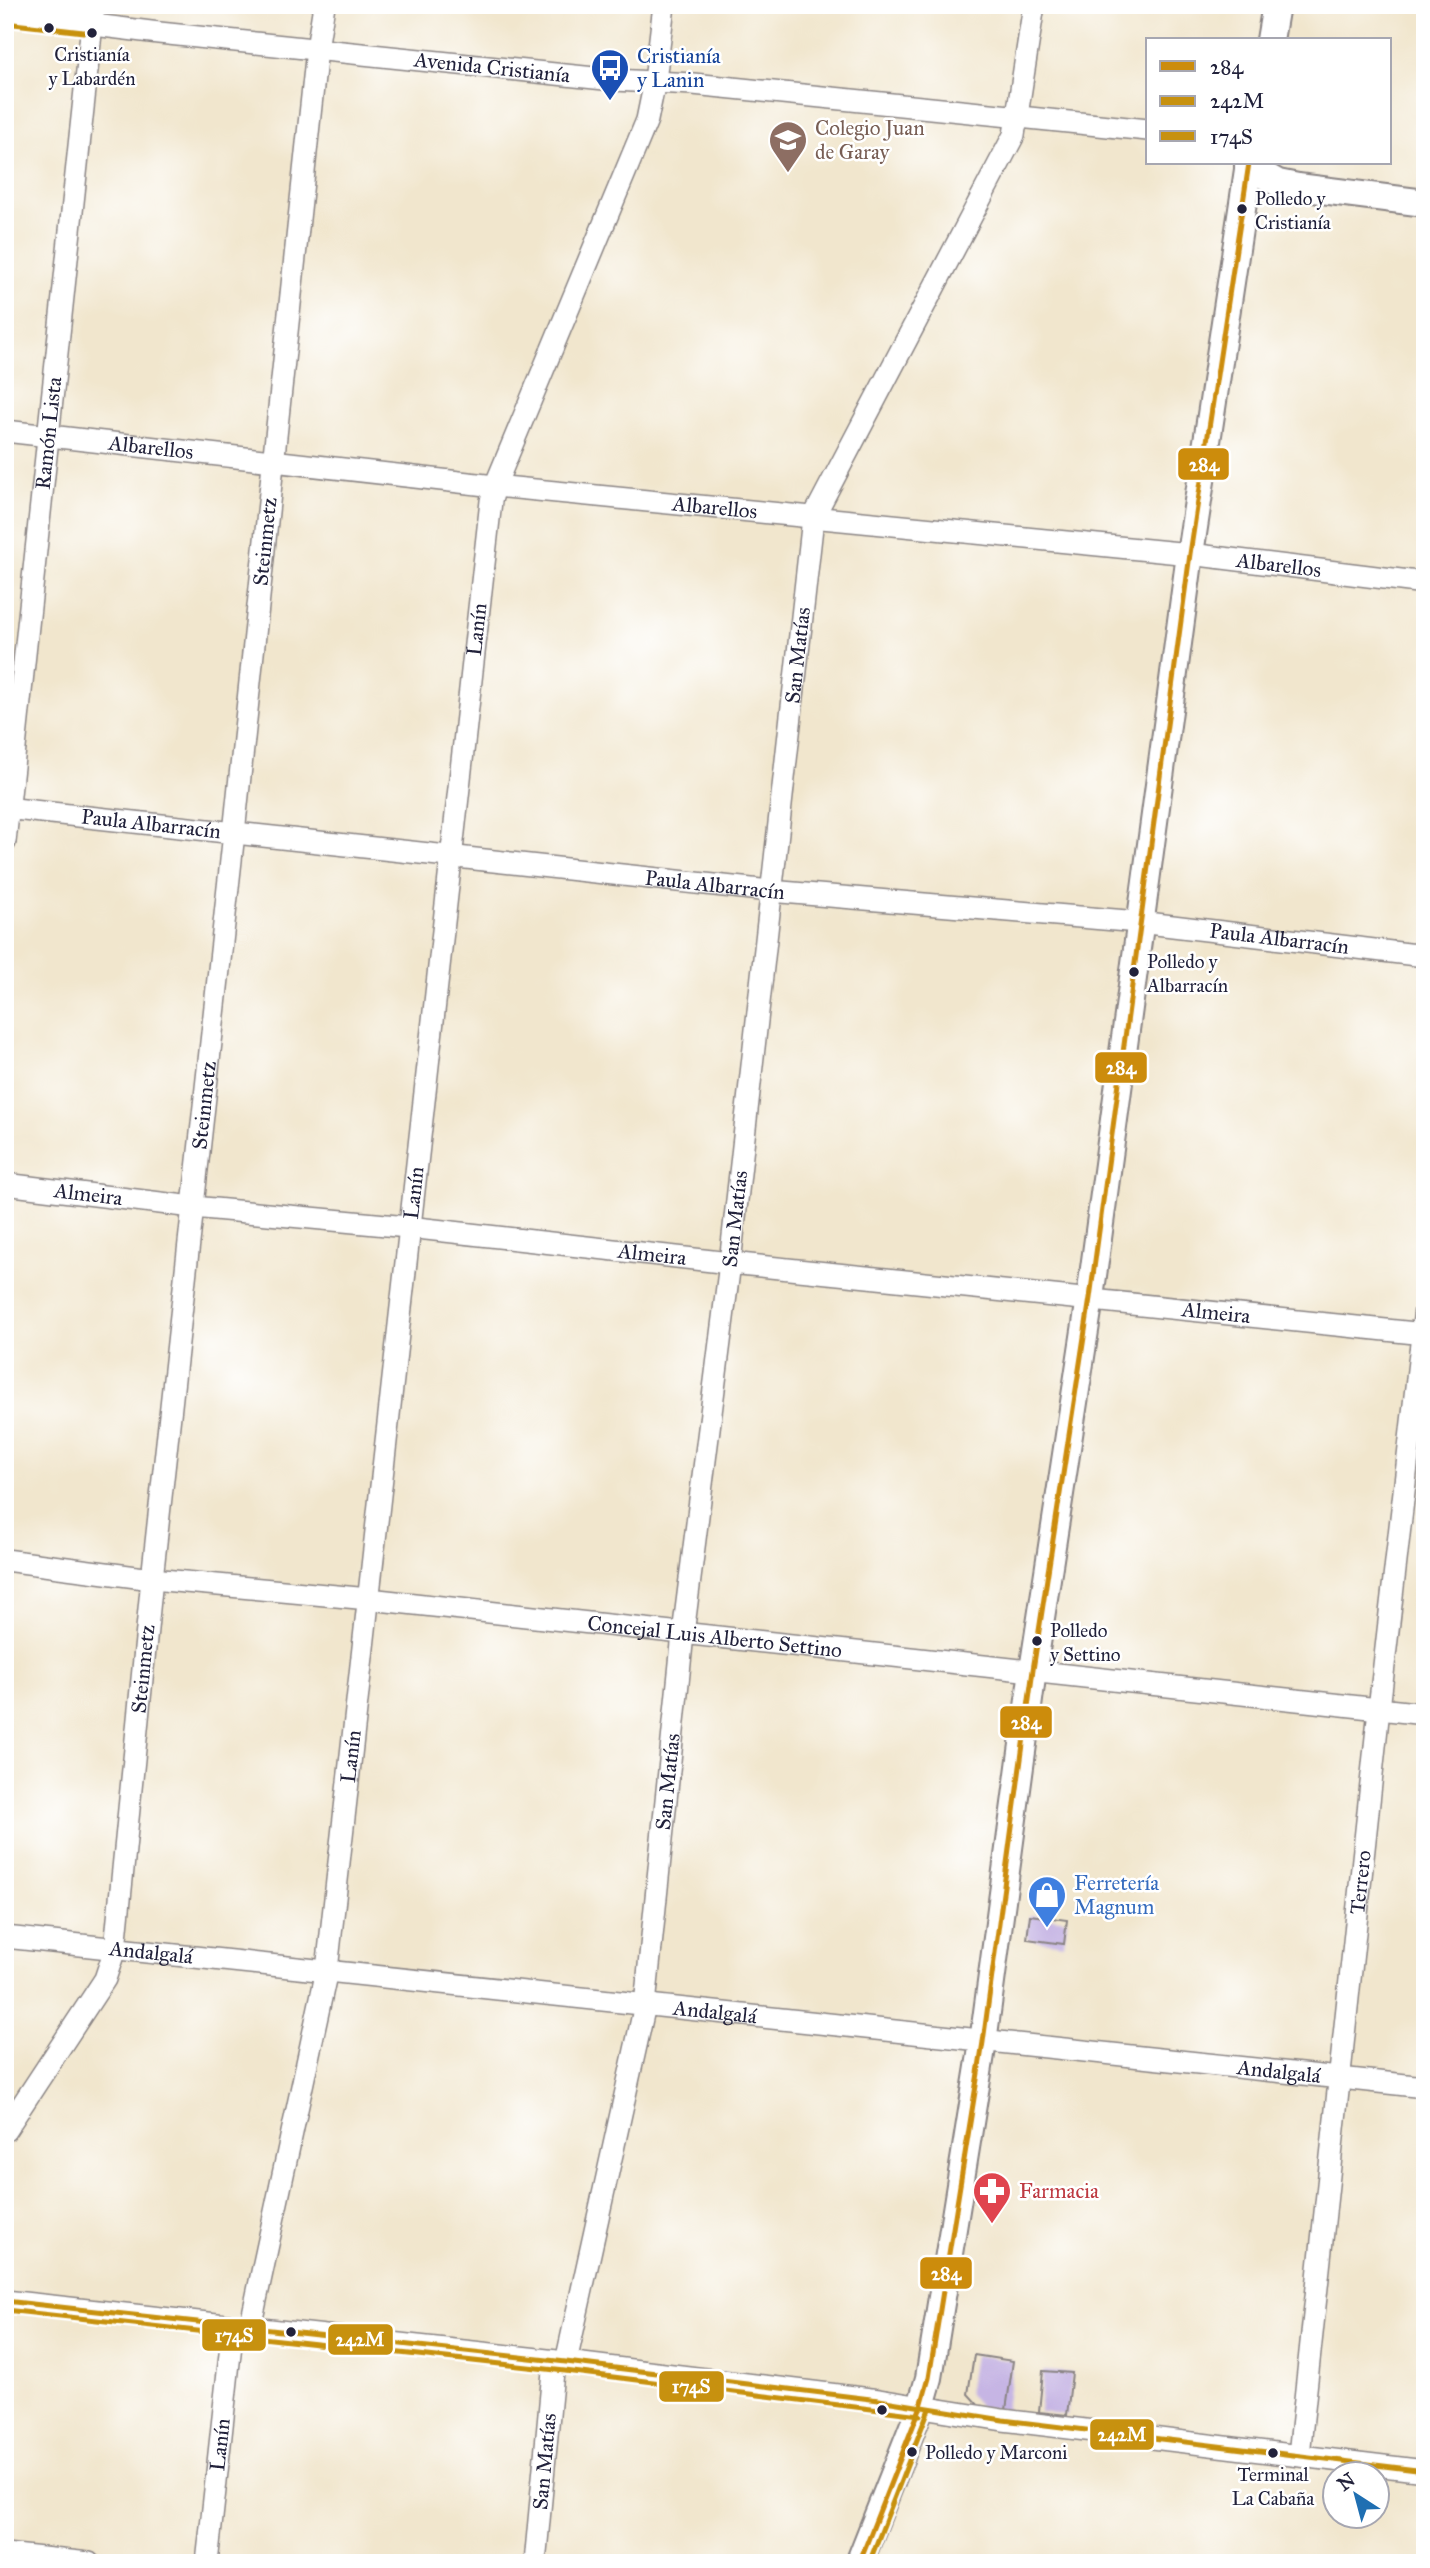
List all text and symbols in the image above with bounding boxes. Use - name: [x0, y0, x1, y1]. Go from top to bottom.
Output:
- unlabelled marker: [42, 21, 56, 35]
- marker: Cristianía y Labardén: [85, 26, 99, 40]
- legend: [1146, 38, 1392, 164]
- place label: Cristianía y Labardén: [48, 43, 136, 90]
- place label: Cristianía y Lanin: [637, 43, 721, 93]
- street label: Avenida Cristianía: [412, 46, 571, 88]
- bus stop icon: Cristianía y Lanin: [589, 47, 631, 102]
- text: 284: [1210, 54, 1245, 80]
- text: 242M: [1210, 88, 1264, 114]
- place label: Colegio Juan de Garay: [815, 115, 925, 165]
- school or university icon: Colegio Juan de Garay: [767, 119, 809, 174]
- text: 174S: [1210, 124, 1253, 150]
- place label: Polledo y Cristianía: [1255, 187, 1332, 234]
- marker: Polledo y Cristianía: [1235, 202, 1249, 216]
- street label: Ramón Lista: [30, 376, 67, 491]
- street label: Albarellos: [106, 430, 195, 465]
- line badge: 284: [1177, 447, 1230, 481]
- text: 284: [1189, 453, 1220, 477]
- street label: Albarellos: [670, 490, 758, 525]
- street label: Steinmetz: [247, 496, 282, 587]
- street label: Albarellos: [1234, 547, 1323, 583]
- street label: Lanín: [461, 602, 493, 657]
- street label: San Matías: [779, 606, 816, 705]
- street label: Paula Albarracín: [80, 803, 222, 844]
- street label: Paula Albarracín: [644, 865, 786, 905]
- street label: Paula Albarracín: [1208, 917, 1350, 960]
- place label: Polledo y Albarracín: [1146, 950, 1228, 997]
- marker: Polledo y Albarracín: [1127, 965, 1141, 979]
- line badge: 284: [1094, 1051, 1148, 1084]
- text: 284: [1106, 1056, 1137, 1080]
- street label: Steinmetz: [186, 1059, 222, 1151]
- street label: Lanín: [398, 1165, 430, 1221]
- street label: San Matías: [717, 1169, 753, 1269]
- street label: Almeira: [52, 1177, 124, 1211]
- street label: Almeira: [616, 1237, 688, 1271]
- street label: Almeira: [1180, 1296, 1252, 1329]
- street label: Concejal Luis Alberto Settino: [586, 1610, 844, 1663]
- place label: Polledo y Settino: [1050, 1619, 1121, 1666]
- street label: Steinmetz: [126, 1623, 160, 1715]
- marker: Polledo y Settino: [1030, 1634, 1044, 1648]
- line badge: 284: [999, 1705, 1053, 1739]
- text: 284: [1011, 1711, 1042, 1735]
- street label: Lanín: [335, 1729, 367, 1784]
- street label: San Matías: [650, 1732, 686, 1831]
- street label: Terrero: [1344, 1849, 1377, 1916]
- place label: Ferretería Magnum: [1074, 1870, 1159, 1920]
- shop icon: Ferretería Magnum: [1026, 1874, 1068, 1929]
- street label: Andalgalá: [107, 1935, 194, 1970]
- street label: Andalgalá: [671, 1995, 758, 2029]
- street label: Andalgalá: [1235, 2054, 1322, 2089]
- pharmacy icon: Farmacia: [971, 2170, 1013, 2225]
- place label: Farmacia: [1019, 2178, 1099, 2204]
- line badge: 284: [919, 2256, 973, 2290]
- text: 284: [931, 2262, 962, 2286]
- line badge: 174S: [201, 2318, 267, 2352]
- line badge: 242M: [327, 2323, 394, 2356]
- text: 174S: [215, 2324, 253, 2348]
- unlabelled marker: [284, 2325, 298, 2339]
- text: 242M: [336, 2328, 385, 2352]
- line badge: 174S: [658, 2370, 725, 2403]
- text: 174S: [672, 2375, 710, 2399]
- unlabelled marker: [875, 2403, 889, 2417]
- street label: San Matías: [527, 2412, 562, 2511]
- street label: Lanín: [204, 2417, 236, 2472]
- line badge: 242M: [1089, 2418, 1155, 2451]
- text: 242M: [1098, 2423, 1147, 2447]
- place label: Polledo y Marconi: [925, 2441, 1067, 2464]
- marker: Polledo y Marconi: [905, 2445, 919, 2459]
- marker: Terminal La Cabaña: [1266, 2446, 1280, 2460]
- north arrow: [1322, 2460, 1392, 2530]
- place label: Terminal La Cabaña: [1232, 2463, 1315, 2510]
- text: N: [1333, 2468, 1360, 2496]

